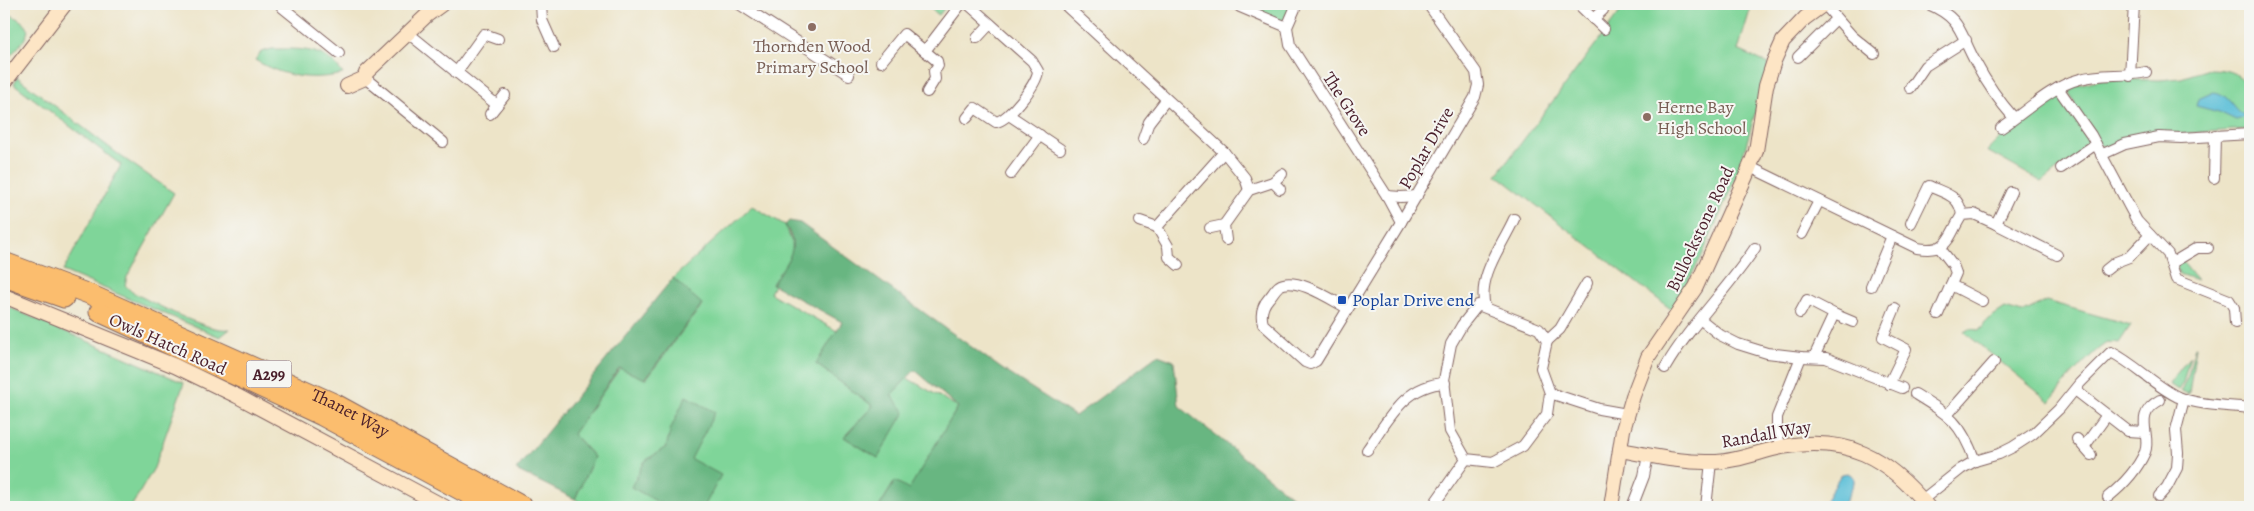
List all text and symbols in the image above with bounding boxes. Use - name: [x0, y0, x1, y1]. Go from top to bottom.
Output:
- marker: Thornden Wood Primary School: [806, 21, 818, 33]
- place label: Thornden Wood Primary School: [753, 34, 871, 79]
- street label: The Grove: [1317, 67, 1377, 141]
- place label: Herne Bay High School: [1657, 95, 1747, 140]
- street label: Poplar Drive: [1393, 102, 1459, 194]
- marker: Herne Bay High School: [1641, 111, 1653, 123]
- street label: Bullockstone Road: [1660, 162, 1740, 296]
- place label: Poplar Drive end: [1352, 288, 1475, 312]
- marker: Poplar Drive end: [1336, 294, 1348, 306]
- street label: Owls Hatch Road: [105, 307, 231, 381]
- road number: A299: [246, 360, 292, 388]
- street label: Thanet Way: [308, 383, 395, 444]
- street label: Randall Way: [1719, 414, 1814, 454]

